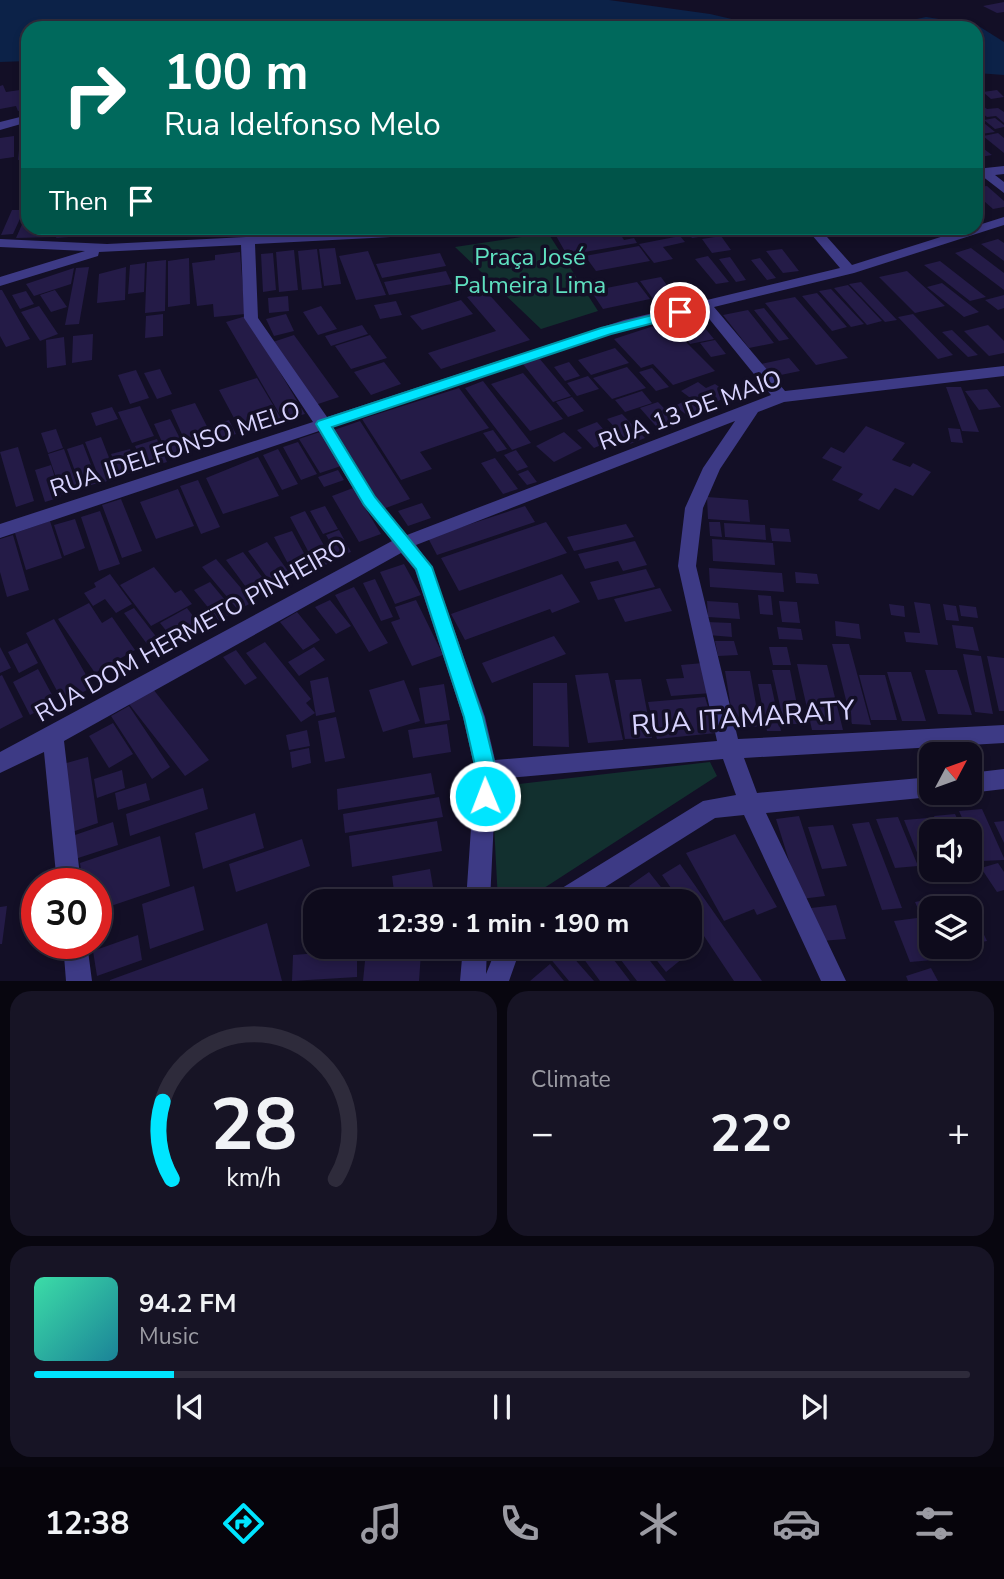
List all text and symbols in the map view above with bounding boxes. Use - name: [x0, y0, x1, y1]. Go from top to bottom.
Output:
- text: 100 m: [164, 39, 308, 106]
- icon: right: [49, 49, 140, 140]
- text: Rua Idelfonso Melo: [164, 103, 441, 146]
- icon: arrive: [122, 182, 160, 220]
- text: Then: [49, 184, 108, 219]
- park label: Praça José Palmeira Lima: [454, 241, 606, 301]
- pin: [650, 282, 710, 342]
- icon: arrive: [661, 293, 699, 331]
- street label: RUA 13 DE MAIO: [594, 362, 786, 458]
- street label: RUA IDELFONSO MELO: [46, 393, 304, 505]
- street label: RUA DOM HERMETO PINHEIRO: [29, 531, 353, 729]
- street label: RUA ITAMARATY: [630, 691, 857, 745]
- north arrow: [919, 742, 982, 805]
- map controls: [919, 742, 982, 959]
- position arrow: [448, 759, 522, 833]
- button: sound: [919, 819, 982, 882]
- speed limit sign: 30: [21, 868, 112, 959]
- button: layers: [919, 896, 982, 959]
- text: 12:39 · 1 min · 190 m: [376, 906, 629, 941]
- text: Climate: [531, 1064, 611, 1095]
- text: 28: [210, 1076, 297, 1176]
- text: 22°: [709, 1098, 792, 1169]
- text: −: [531, 1108, 554, 1159]
- text: +: [947, 1108, 970, 1159]
- text: km/h: [226, 1161, 281, 1195]
- text: 94.2 FM: [139, 1286, 236, 1321]
- text: Music: [139, 1321, 199, 1352]
- icon: previous: [171, 1388, 209, 1426]
- icon: pause: [483, 1388, 521, 1426]
- icon: next: [795, 1388, 833, 1426]
- icon: directions: [219, 1499, 268, 1548]
- icon: music: [357, 1499, 406, 1548]
- icon: phone: [495, 1499, 544, 1548]
- icon: climate: [634, 1499, 683, 1548]
- icon: car: [772, 1499, 821, 1548]
- icon: filters: [910, 1499, 959, 1548]
- text: 12:38: [45, 1502, 129, 1545]

